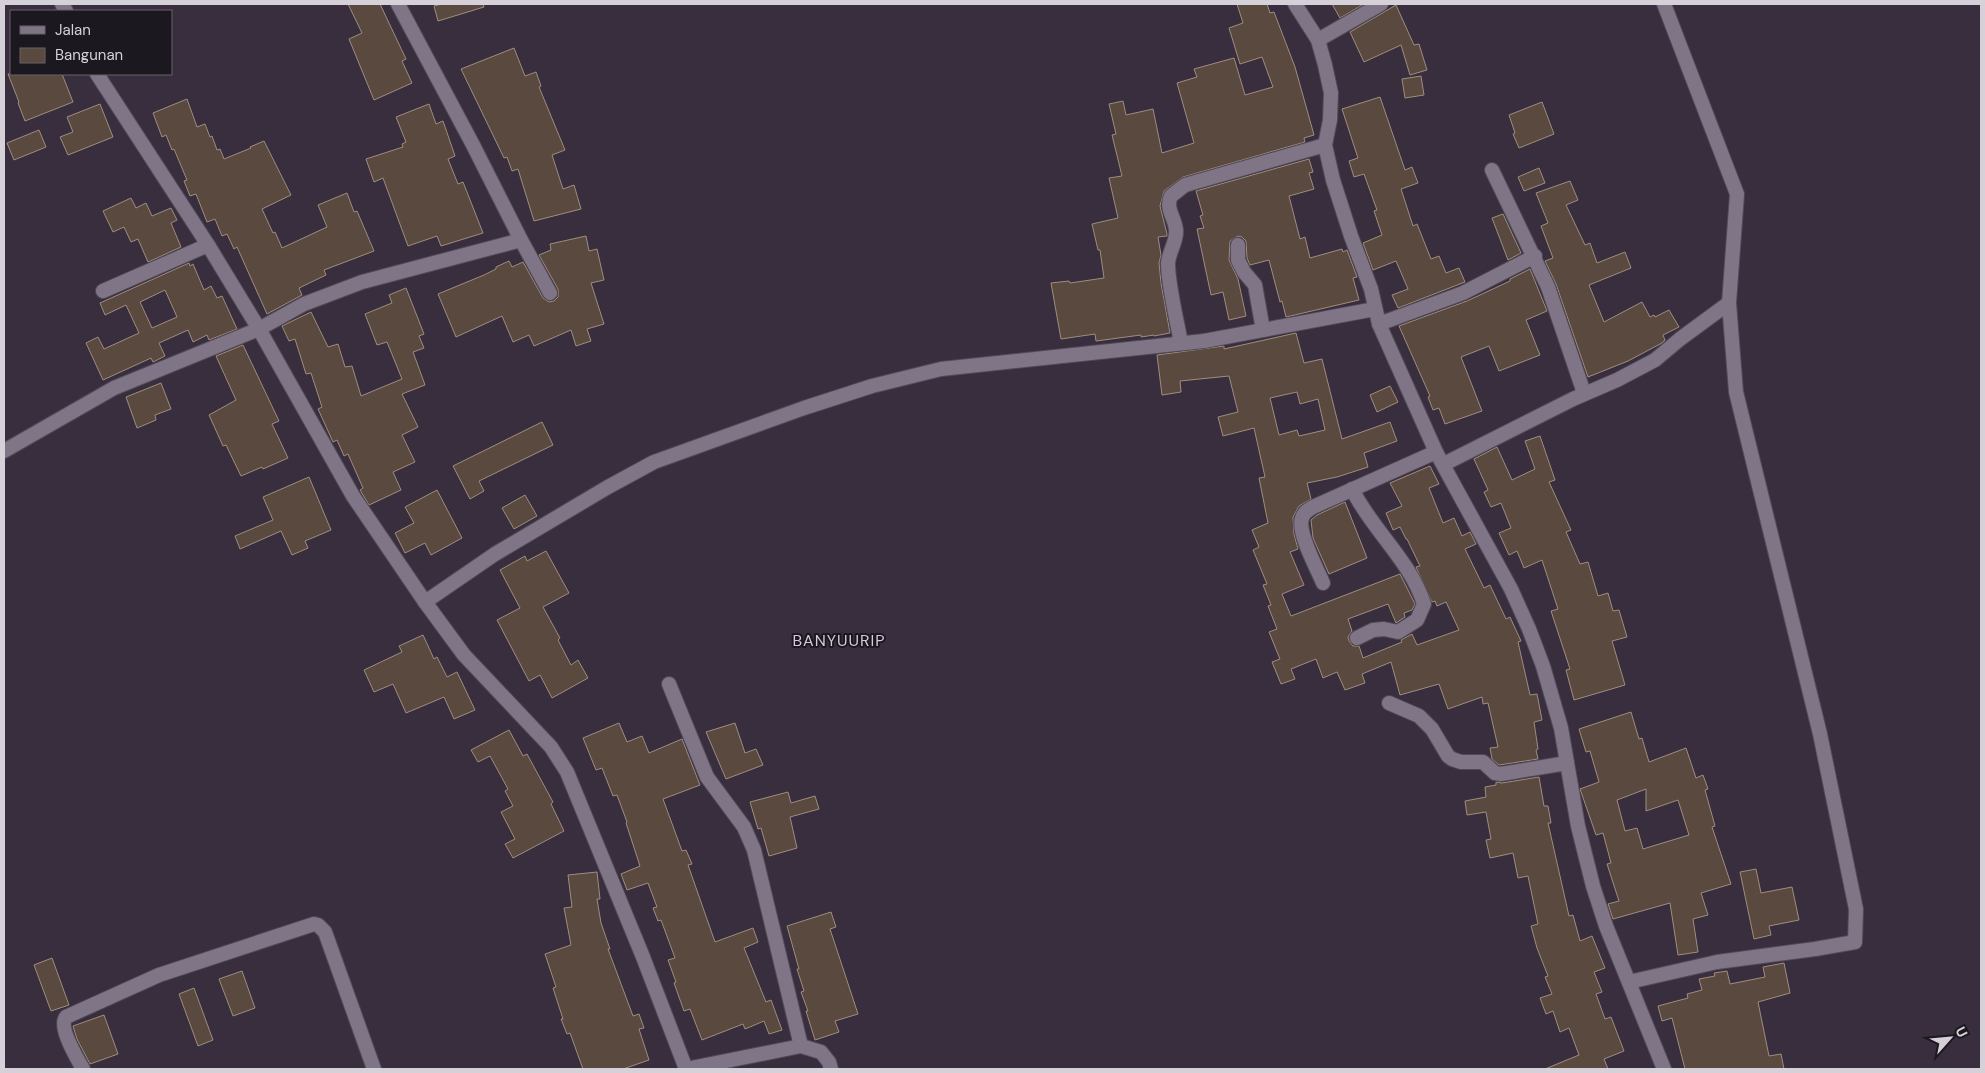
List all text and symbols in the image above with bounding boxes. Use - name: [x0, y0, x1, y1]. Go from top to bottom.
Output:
- legend: [10, 10, 172, 75]
- text: Jalan: [55, 20, 91, 40]
- text: Bangunan: [55, 45, 123, 65]
- district label: BANYUURIP: [793, 630, 885, 651]
- north arrow: [1925, 1013, 1975, 1063]
- text: U: [1951, 1024, 1972, 1040]

